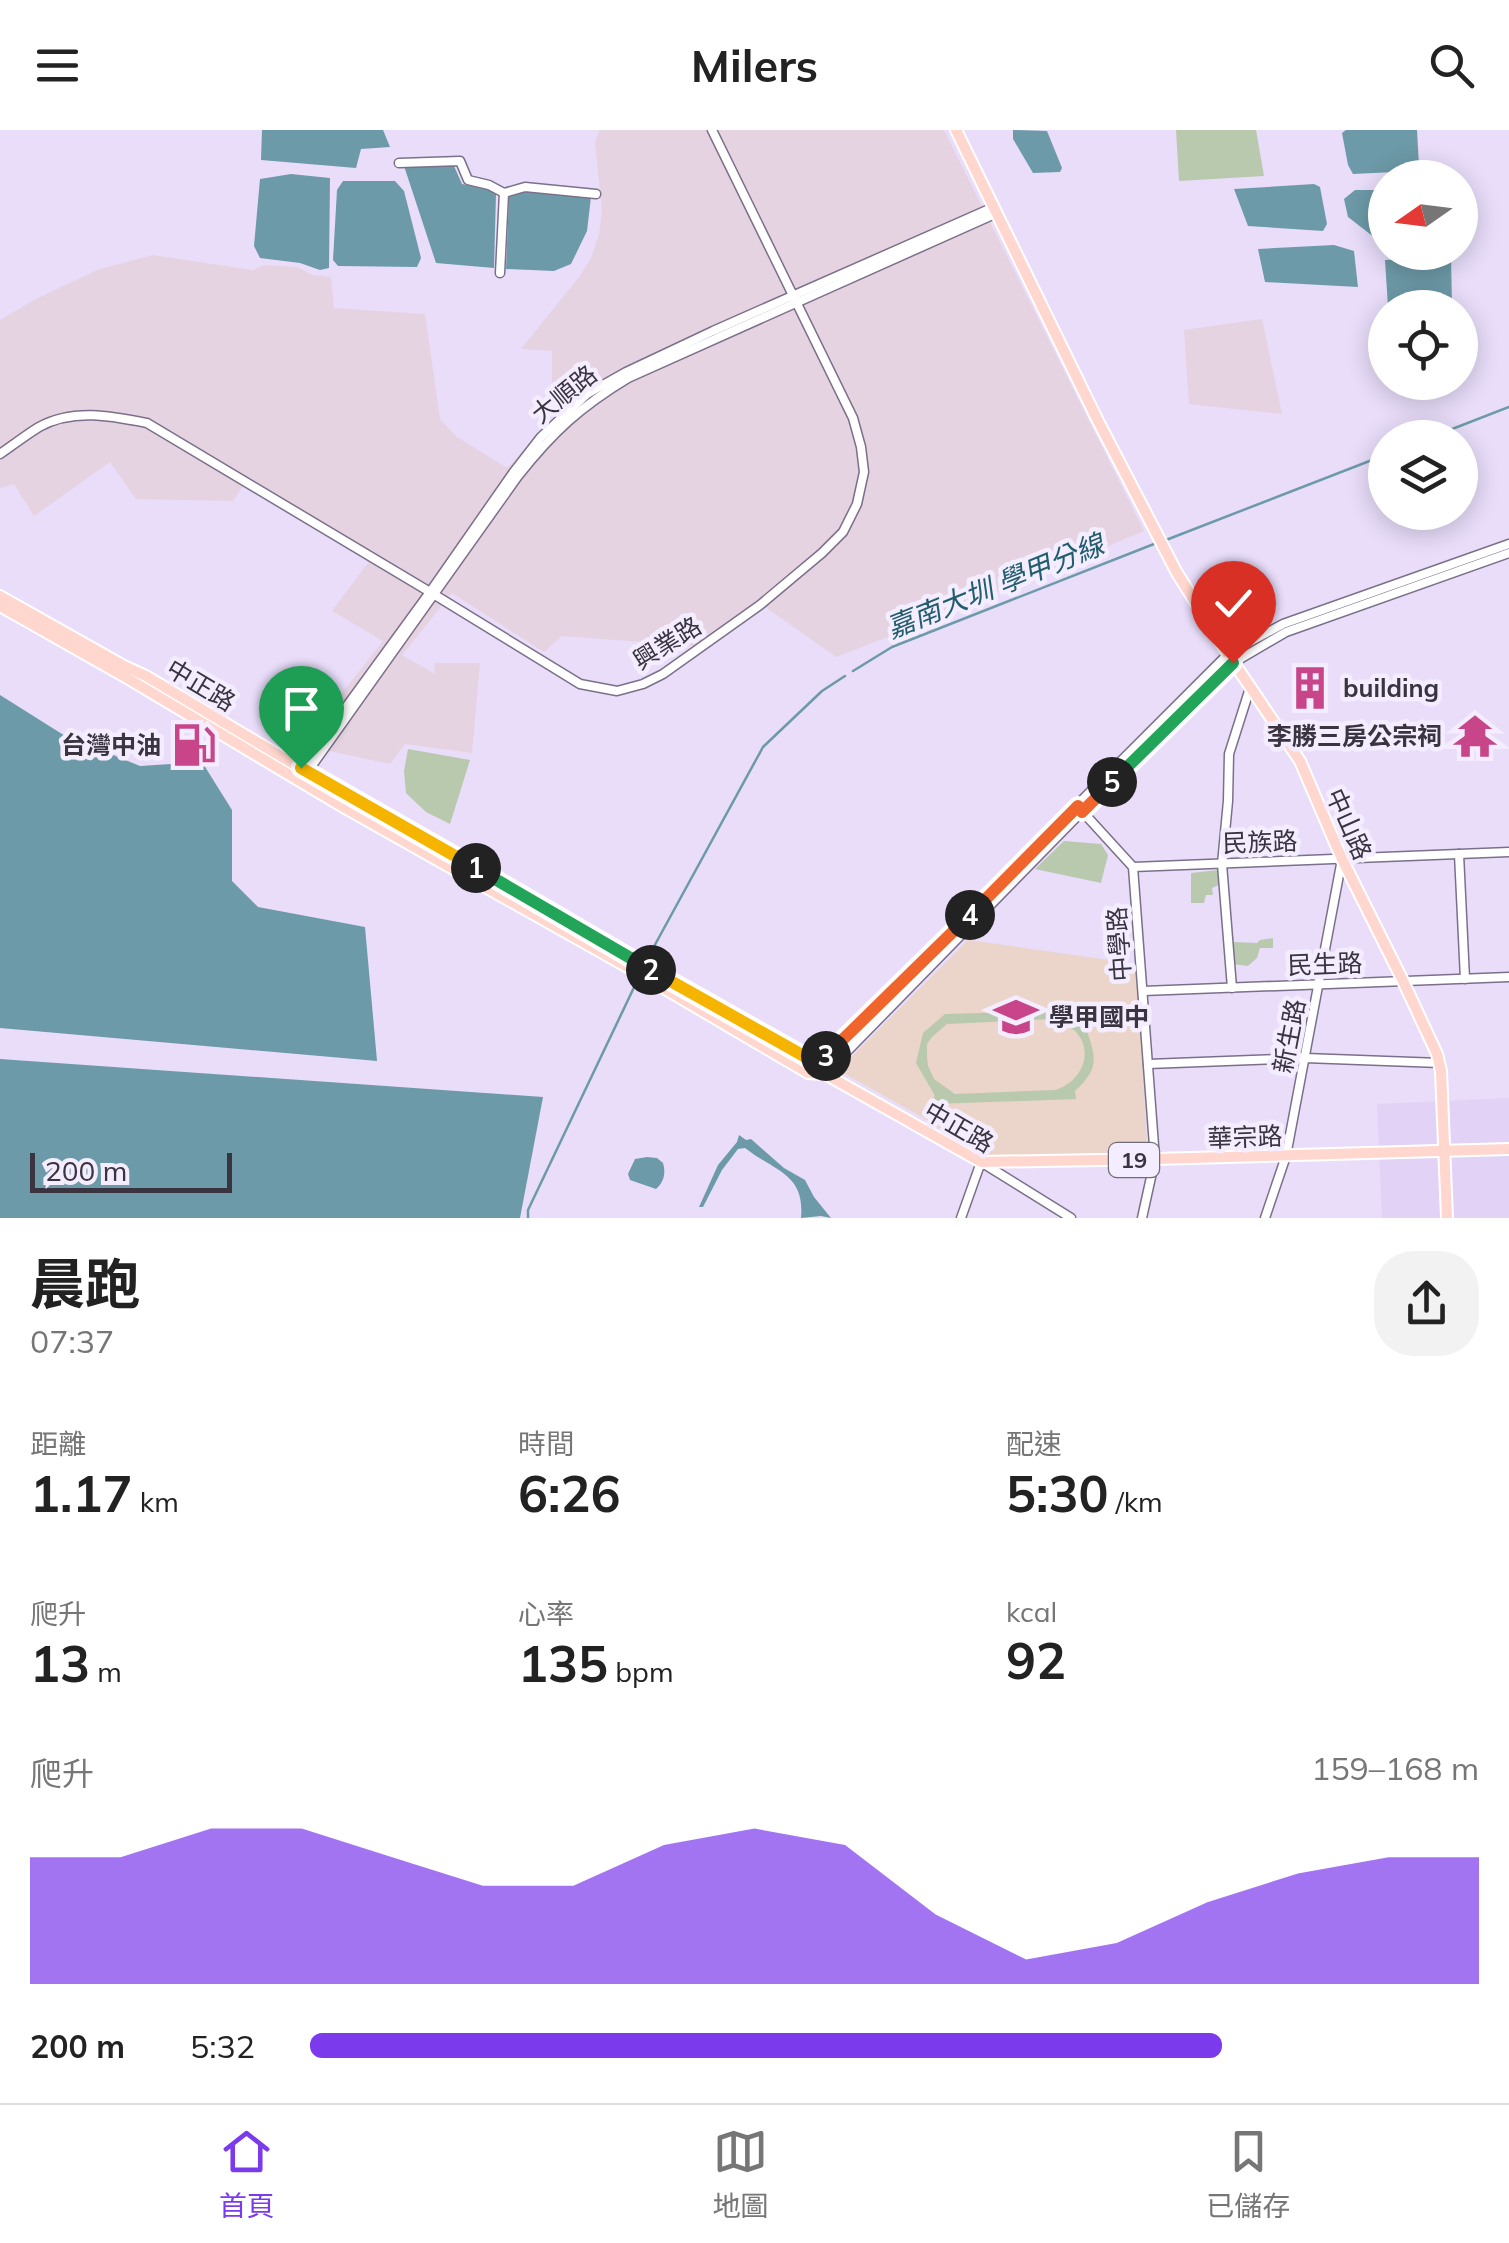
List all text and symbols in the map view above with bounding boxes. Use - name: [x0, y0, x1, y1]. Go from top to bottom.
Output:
- text: Milers: [691, 37, 818, 93]
- icon: menu: [30, 38, 85, 93]
- icon: search: [1424, 38, 1479, 93]
- north arrow: [1368, 160, 1478, 270]
- map controls: [1368, 160, 1478, 530]
- button: locate: [1368, 290, 1478, 400]
- street label: 大順路: [525, 358, 603, 429]
- button: layers: [1368, 420, 1478, 530]
- water label: 嘉南大圳 學甲分線: [881, 525, 1111, 645]
- pin: [1191, 561, 1276, 664]
- icon: check: [1206, 576, 1261, 631]
- street label: 興業路: [627, 610, 707, 676]
- street label: 中正路: [161, 652, 241, 717]
- building icon: building: [1286, 664, 1334, 712]
- pin: [259, 666, 344, 769]
- place label: building: [1343, 672, 1439, 703]
- icon: arrive: [274, 681, 329, 736]
- temple icon: 李勝三房公宗祠: [1451, 712, 1499, 760]
- place label: 李勝三房公宗祠: [1267, 720, 1442, 751]
- fuel station icon: 台灣中油: [170, 721, 218, 769]
- place label: 台灣中油: [61, 729, 161, 760]
- pin: 5: [1087, 757, 1137, 807]
- text: 5: [1104, 764, 1120, 799]
- street label: 中山路: [1320, 783, 1379, 864]
- street label: 民族路: [1222, 825, 1298, 858]
- pin: 1: [451, 843, 501, 893]
- text: 1: [468, 850, 484, 885]
- pin: 4: [945, 890, 995, 940]
- text: 4: [962, 897, 978, 932]
- street label: 中學路: [1100, 906, 1137, 983]
- pin: 2: [626, 945, 676, 995]
- street label: 民生路: [1287, 947, 1363, 980]
- text: 2: [643, 952, 659, 987]
- school or university icon: 學甲國中: [992, 993, 1040, 1041]
- street label: 新生路: [1266, 996, 1311, 1076]
- place label: 學甲國中: [1049, 1001, 1149, 1032]
- pin: 3: [801, 1031, 851, 1081]
- text: 3: [818, 1038, 834, 1073]
- street label: 中正路: [919, 1094, 999, 1159]
- street label: 華宗路: [1207, 1120, 1283, 1153]
- road number: 19: [1109, 1143, 1159, 1177]
- scale bar: [30, 1148, 232, 1192]
- text: 200 m: [45, 1153, 127, 1188]
- text: 晨跑: [30, 1249, 140, 1318]
- button: share: [1374, 1251, 1479, 1356]
- text: 07:37: [30, 1321, 114, 1361]
- text: 距離: [30, 1426, 86, 1461]
- text: 時間: [518, 1426, 574, 1461]
- text: 配速: [1006, 1426, 1062, 1461]
- text: 1.17: [30, 1462, 132, 1525]
- text: 6:26: [518, 1462, 620, 1525]
- text: 5:30: [1006, 1462, 1108, 1525]
- text: km: [132, 1484, 179, 1519]
- text: /km: [1108, 1484, 1163, 1519]
- text: kcal: [1006, 1594, 1057, 1629]
- text: 爬升: [30, 1596, 86, 1631]
- text: 心率: [518, 1596, 574, 1631]
- text: 92: [1006, 1629, 1066, 1692]
- text: 13: [30, 1632, 90, 1695]
- text: 135: [518, 1632, 608, 1695]
- text: m: [90, 1654, 122, 1689]
- text: bpm: [608, 1654, 674, 1689]
- text: 159–168 m: [1311, 1748, 1479, 1788]
- text: 爬升: [30, 1753, 94, 1793]
- text: 200 m: [30, 2026, 125, 2066]
- text: 5:32: [190, 2026, 255, 2066]
- tab: 首頁: [219, 2124, 275, 2224]
- tab: 地圖: [712, 2124, 768, 2224]
- tab: 已儲存: [1206, 2124, 1290, 2224]

